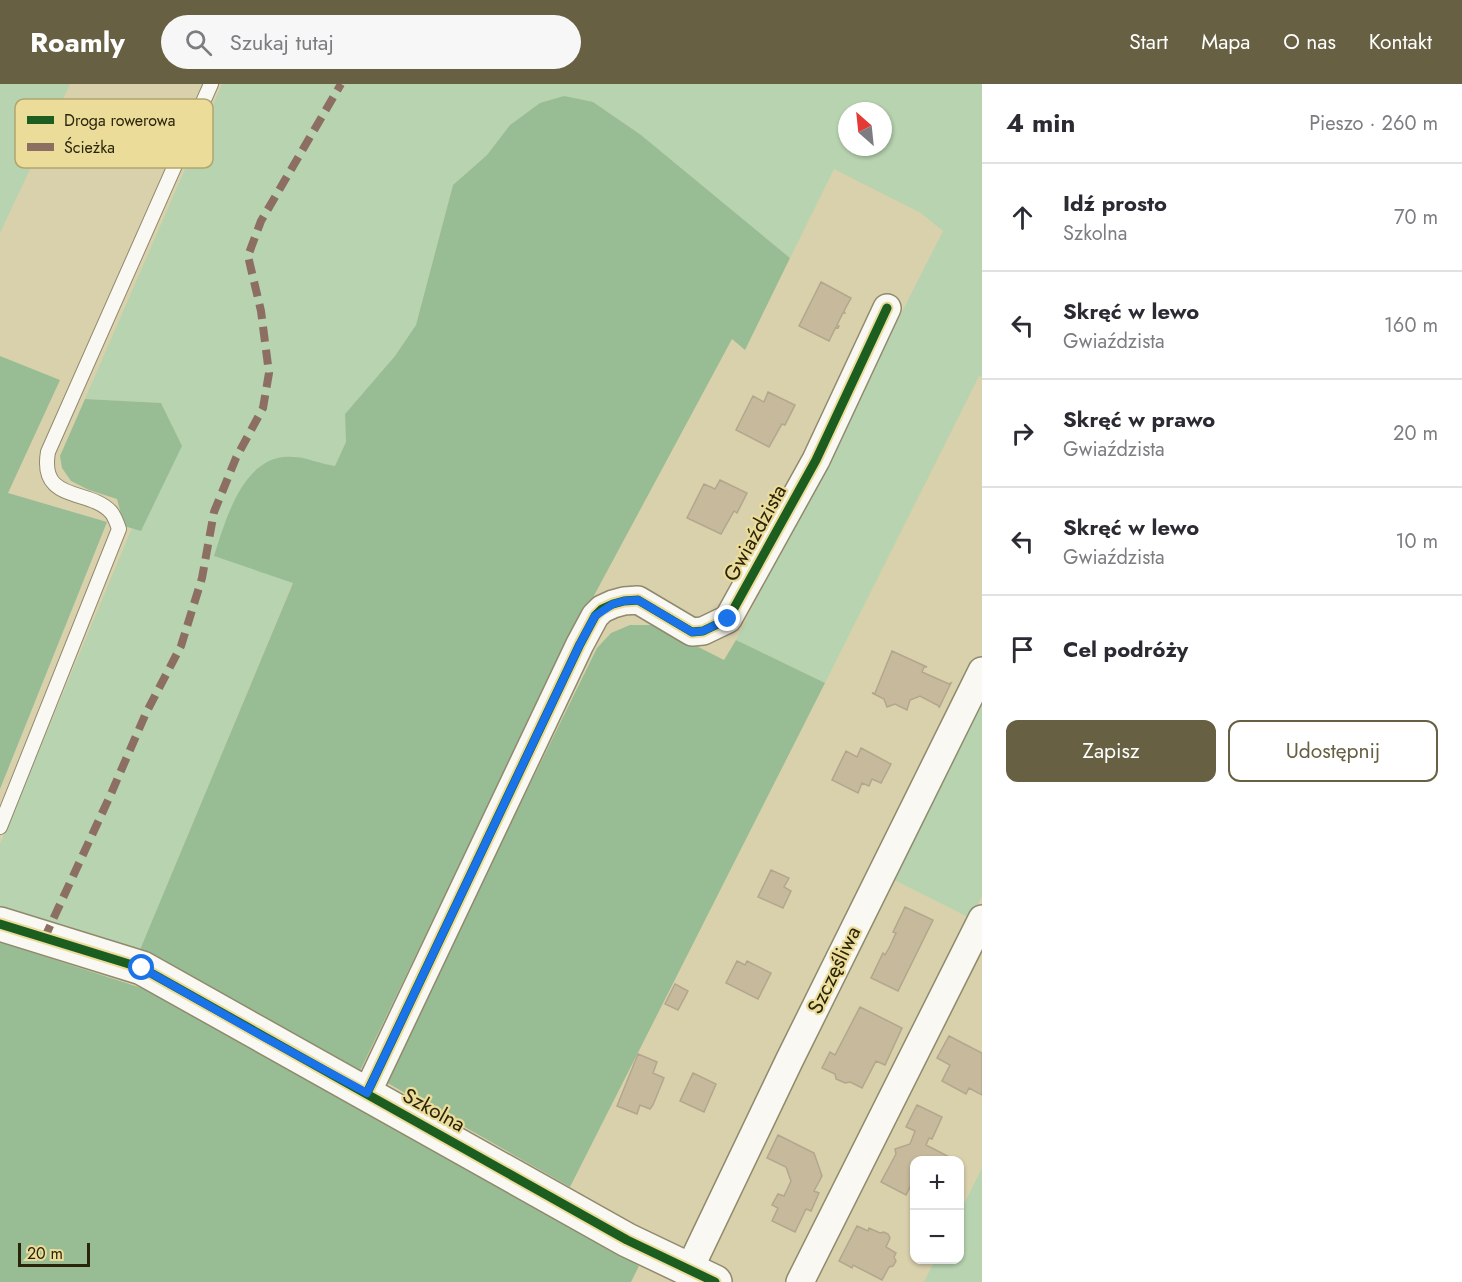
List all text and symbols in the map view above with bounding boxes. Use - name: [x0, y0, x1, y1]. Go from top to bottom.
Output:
- search box: [161, 15, 581, 69]
- text: Roamly: [30, 22, 125, 63]
- icon: search: [182, 26, 215, 59]
- text: Szukaj tutaj: [230, 26, 334, 58]
- text: Start: [1129, 27, 1168, 57]
- text: Mapa: [1201, 27, 1250, 57]
- text: O nas: [1283, 27, 1336, 57]
- text: Kontakt: [1369, 27, 1432, 57]
- legend: [15, 99, 213, 168]
- north arrow: [838, 102, 892, 156]
- text: 4 min: [1006, 104, 1075, 142]
- text: Droga rowerowa: [64, 109, 175, 132]
- text: Pieszo · 260 m: [1309, 109, 1438, 138]
- text: Ścieżka: [64, 136, 115, 159]
- text: Idź prosto: [1063, 187, 1167, 219]
- icon: ahead: [1006, 201, 1039, 234]
- text: 70 m: [1394, 203, 1438, 232]
- text: Szkolna: [1063, 219, 1127, 248]
- text: Skręć w lewo: [1063, 295, 1199, 327]
- icon: left: [1006, 309, 1039, 342]
- text: 160 m: [1384, 311, 1438, 340]
- text: Gwiaździsta: [1063, 327, 1165, 356]
- text: Skręć w prawo: [1063, 403, 1215, 435]
- icon: right: [1006, 417, 1039, 450]
- text: 20 m: [1393, 419, 1438, 448]
- text: Gwiaździsta: [1063, 435, 1165, 464]
- street label: Gwiaździsta: [716, 479, 794, 587]
- text: Skręć w lewo: [1063, 511, 1199, 543]
- icon: left: [1006, 525, 1039, 558]
- text: 10 m: [1395, 527, 1438, 556]
- text: Gwiaździsta: [1063, 543, 1165, 572]
- route end: [714, 605, 740, 631]
- icon: arrive: [1006, 633, 1039, 666]
- text: Cel podróży: [1063, 633, 1188, 665]
- button: Zapisz: [1006, 720, 1216, 782]
- button: Udostępnij: [1228, 720, 1438, 782]
- street label: Szczęśliwa: [800, 921, 868, 1019]
- route start: [128, 954, 154, 980]
- street label: Szkolna: [397, 1081, 471, 1139]
- map controls: [910, 1156, 964, 1264]
- button: +: [910, 1156, 964, 1210]
- button: −: [910, 1210, 964, 1264]
- scale bar: [18, 1240, 90, 1268]
- text: 20 m: [27, 1242, 63, 1265]

